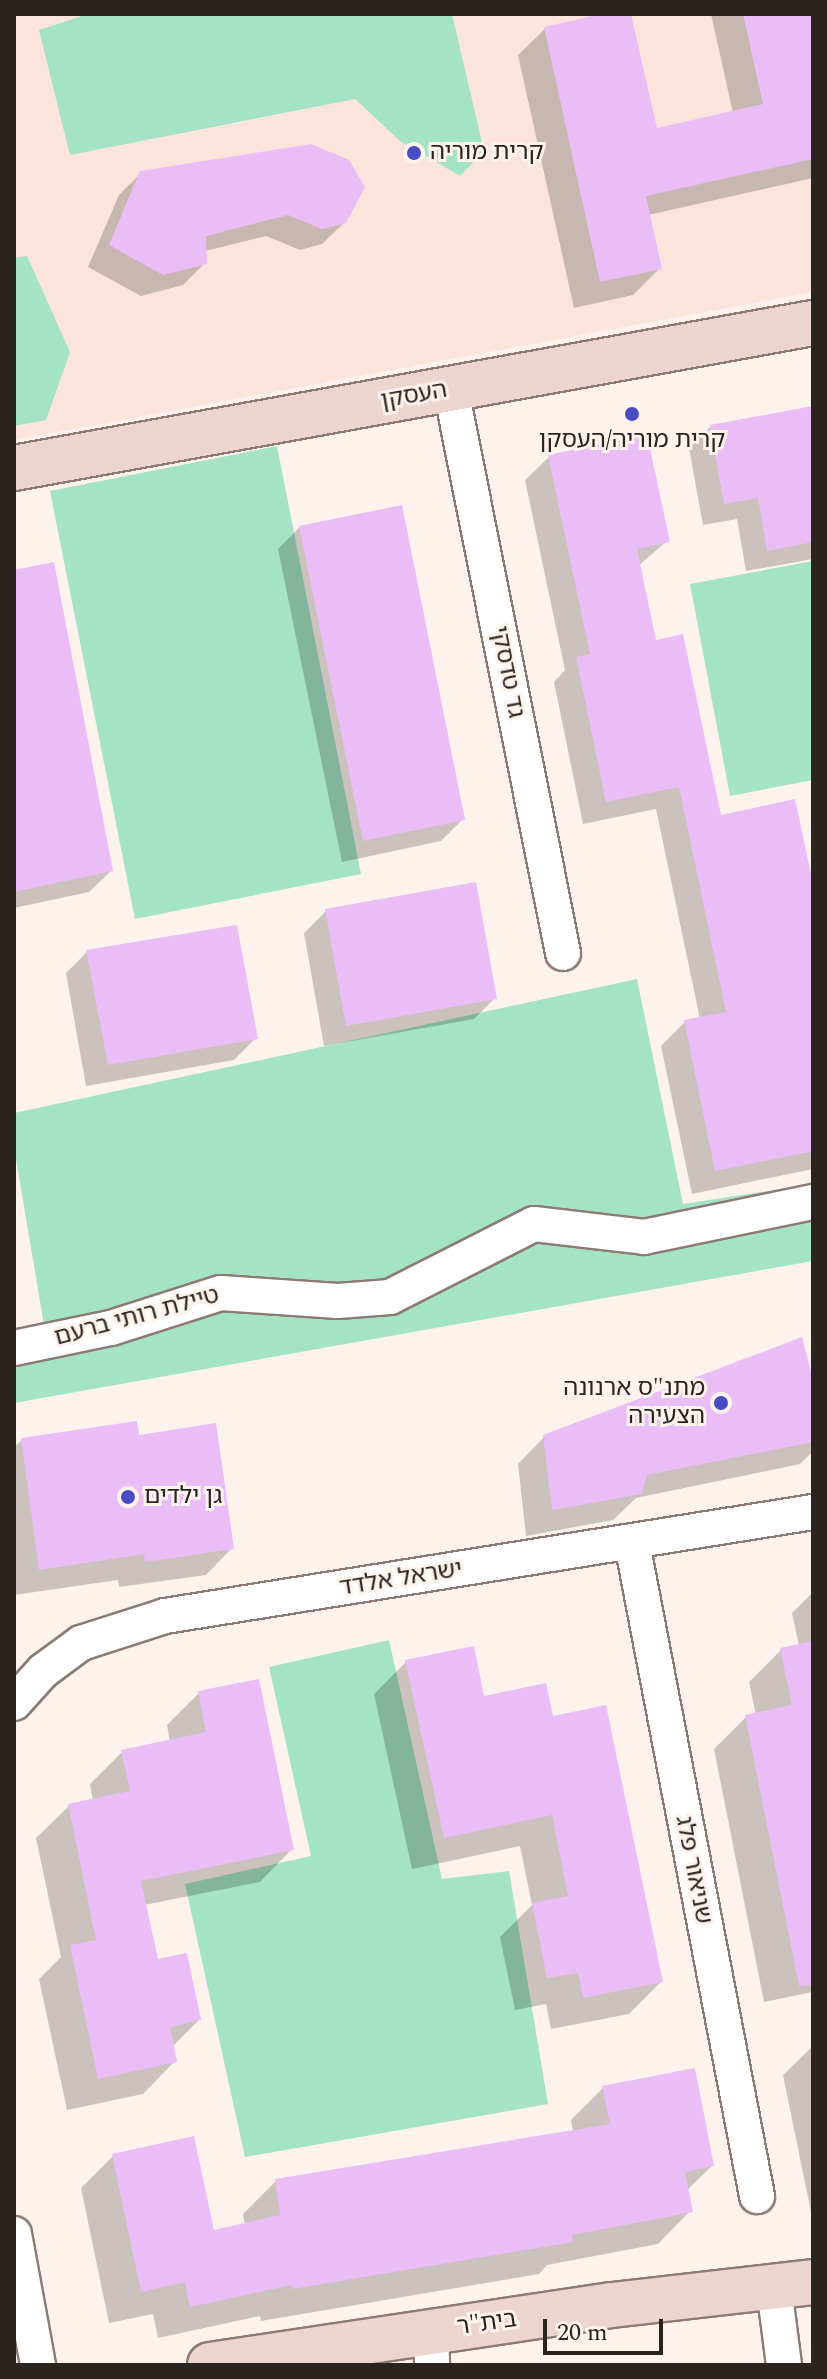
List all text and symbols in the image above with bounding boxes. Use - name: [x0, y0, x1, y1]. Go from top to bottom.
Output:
- place label: קרית מוריה: [430, 139, 544, 167]
- marker: קרית מוריה: [405, 144, 423, 162]
- street label: העסקן: [378, 376, 450, 416]
- marker: קרית מוריה/העסקן: [623, 405, 641, 423]
- place label: קרית מוריה/העסקן: [539, 427, 725, 455]
- street label: גד טדסקי: [484, 624, 530, 720]
- street label: טיילת רותי ברעם: [51, 1281, 223, 1353]
- place label: מתנ"ס ארנונה הצעירה: [563, 1375, 705, 1431]
- marker: מתנ"ס ארנונה הצעירה: [712, 1394, 730, 1412]
- place label: גן ילדים: [144, 1483, 222, 1511]
- marker: גן ילדים: [119, 1488, 137, 1506]
- street label: ישראל אלדד: [337, 1555, 465, 1603]
- street label: שניאור פלג: [668, 1813, 718, 1927]
- scale bar: [547, 2303, 667, 2353]
- street label: בית"ר: [455, 2306, 519, 2342]
- text: 20 m: [557, 2315, 608, 2351]

